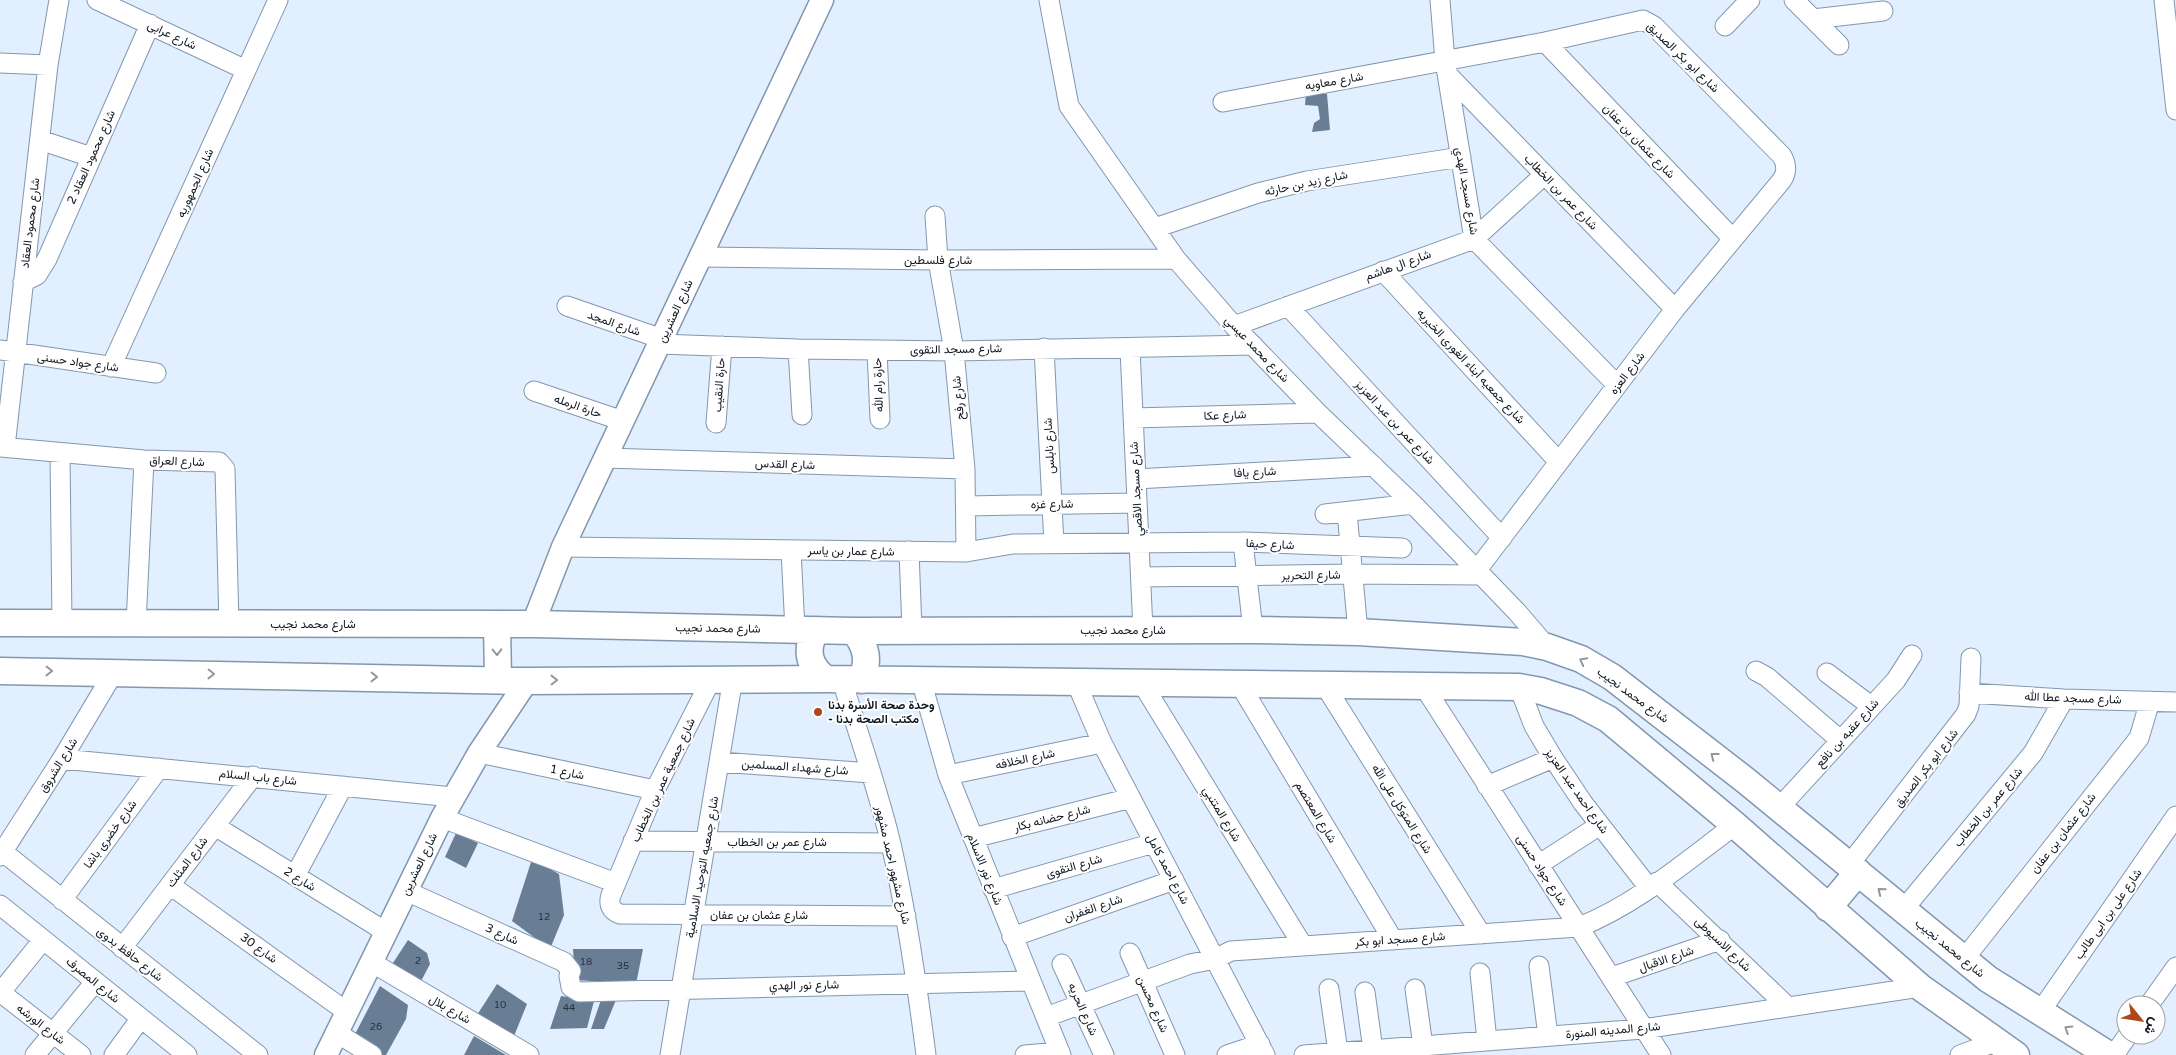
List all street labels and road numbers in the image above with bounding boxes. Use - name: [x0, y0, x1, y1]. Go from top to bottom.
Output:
- street label: شارع عرابى: [144, 18, 199, 54]
- street label: شارع ابو بكر الصديق: [1642, 19, 1722, 97]
- street label: شارع معاويه: [1304, 69, 1365, 95]
- street label: شارع عثمان بن عفان: [1599, 101, 1678, 182]
- street label: شارع محمود العقاد 2: [64, 108, 120, 207]
- street label: شارع الجمهوريه: [174, 146, 218, 220]
- street label: شارع مسجد الهدي: [1449, 146, 1482, 236]
- street label: شارع عمر بن الخطاب: [1520, 151, 1601, 234]
- street label: شارع زيد بن حارثه: [1263, 167, 1349, 201]
- street label: شارع محمود العقاد: [18, 177, 44, 269]
- street label: شارع ال هاشم: [1363, 247, 1434, 285]
- street label: شارع فلسطين: [904, 253, 972, 269]
- street label: شارع العشرين: [654, 277, 698, 346]
- street label: شارع جمعيه أبناء الغورى الخيريه: [1413, 306, 1528, 428]
- street label: شارع المجد: [585, 307, 642, 340]
- street label: شارع محمد عيسي: [1220, 313, 1292, 387]
- street label: شارع مسجد التقوى: [910, 341, 1002, 359]
- street label: شارع جواد حسنى: [36, 349, 120, 377]
- street label: شارع العزه: [1606, 349, 1649, 398]
- street label: حارة النقيب: [710, 357, 729, 413]
- street label: حارة رام الله: [870, 357, 887, 412]
- street label: شارع رفح: [949, 375, 969, 421]
- street label: شارع عمر بن عبد العزيز: [1350, 376, 1438, 468]
- street label: حارة الرمله: [552, 391, 604, 422]
- street label: شارع عكا: [1203, 407, 1247, 425]
- street label: شارع نابلس: [1041, 418, 1059, 474]
- street label: شارع مسجد الاقصي: [1127, 441, 1148, 537]
- street label: شارع العراق: [149, 453, 205, 471]
- street label: شارع القدس: [755, 456, 815, 474]
- street label: شارع يافا: [1233, 464, 1277, 482]
- street label: شارع غزه: [1030, 497, 1074, 513]
- street label: شارع حيفا: [1245, 536, 1295, 554]
- street label: شارع عمار بن ياسر: [806, 543, 895, 561]
- street label: شارع التحرير: [1280, 567, 1341, 585]
- street label: شارع محمد نجيب: [270, 617, 356, 633]
- street label: شارع محمد نجيب: [675, 620, 761, 638]
- street label: شارع محمد نجيب: [1080, 623, 1166, 639]
- street label: شارع محمد نجيب: [1593, 664, 1672, 727]
- street label: شارع مسجد عطا الله: [2024, 689, 2122, 709]
- street label: شارع عقبه بن نافع: [1813, 696, 1883, 772]
- street label: شارع جمعية عمر بن الخطاب: [628, 716, 700, 845]
- street label: شارع ابو بكر الصديق: [1891, 726, 1962, 811]
- street label: شارع الشروق: [36, 735, 82, 796]
- street label: شارع احمد عبد العزيز: [1540, 745, 1612, 837]
- street label: شارع الخلافه: [994, 746, 1057, 774]
- street label: شارع شهداء المسلمين: [741, 756, 849, 780]
- street label: شارع 1: [548, 762, 585, 784]
- street label: شارع المتوكل على الله: [1367, 762, 1435, 857]
- street label: شارع عمر بن الخطاب: [1951, 764, 2027, 851]
- street label: شارع باب السلام: [218, 766, 298, 790]
- street label: شارع المعتصم: [1290, 779, 1340, 846]
- street label: شارع المتنبي: [1197, 784, 1244, 846]
- street label: شارع عثمان بن عفان: [2027, 790, 2100, 877]
- street label: شارع جمعيه التوحيد الاسلامية: [683, 795, 723, 939]
- street label: شارع خضرى باشا: [80, 797, 141, 872]
- street label: شارع حضانه بكار: [1011, 802, 1092, 836]
- street label: شارع مشهور احمد مشهور: [870, 803, 913, 926]
- street label: شارع العشرين: [398, 830, 442, 898]
- street label: شارع نور الاسلام: [962, 831, 1006, 908]
- street label: شارع احمد كامل: [1142, 832, 1192, 907]
- street label: شارع جواد حسنى: [1512, 832, 1570, 909]
- street label: شارع المثلث: [163, 834, 212, 891]
- street label: شارع عمر بن الخطاب: [727, 835, 827, 851]
- street label: شارع التقوى: [1044, 851, 1104, 883]
- street label: شارع 2: [280, 864, 318, 896]
- street label: شارع على بن ابى طالب: [2071, 866, 2146, 963]
- street label: شارع الغفران: [1062, 891, 1125, 926]
- street label: شارع عثمان بن عفان: [710, 908, 808, 924]
- street label: شارع الاسيوطى: [1691, 914, 1754, 976]
- street label: شارع محمد نجيب: [1911, 916, 1988, 982]
- street label: شارع 3: [482, 921, 521, 949]
- street label: شارع حافظ بدوى: [93, 924, 166, 986]
- street label: شارع مسجد ابو بكر: [1353, 929, 1446, 951]
- street label: شارع 30: [237, 930, 280, 968]
- street label: شارع الاقبال: [1637, 943, 1696, 977]
- street label: شارع المصرف: [62, 954, 123, 1007]
- street label: شارع محسن: [1132, 973, 1172, 1035]
- street label: شارع نور الهدي: [769, 977, 839, 996]
- street label: شارع الحريه: [1063, 980, 1101, 1038]
- street label: شارع بلال: [426, 992, 473, 1028]
- street label: شارع الورشه: [13, 1001, 68, 1049]
- street label: شارع المدينه المنورة: [1565, 1019, 1661, 1043]

